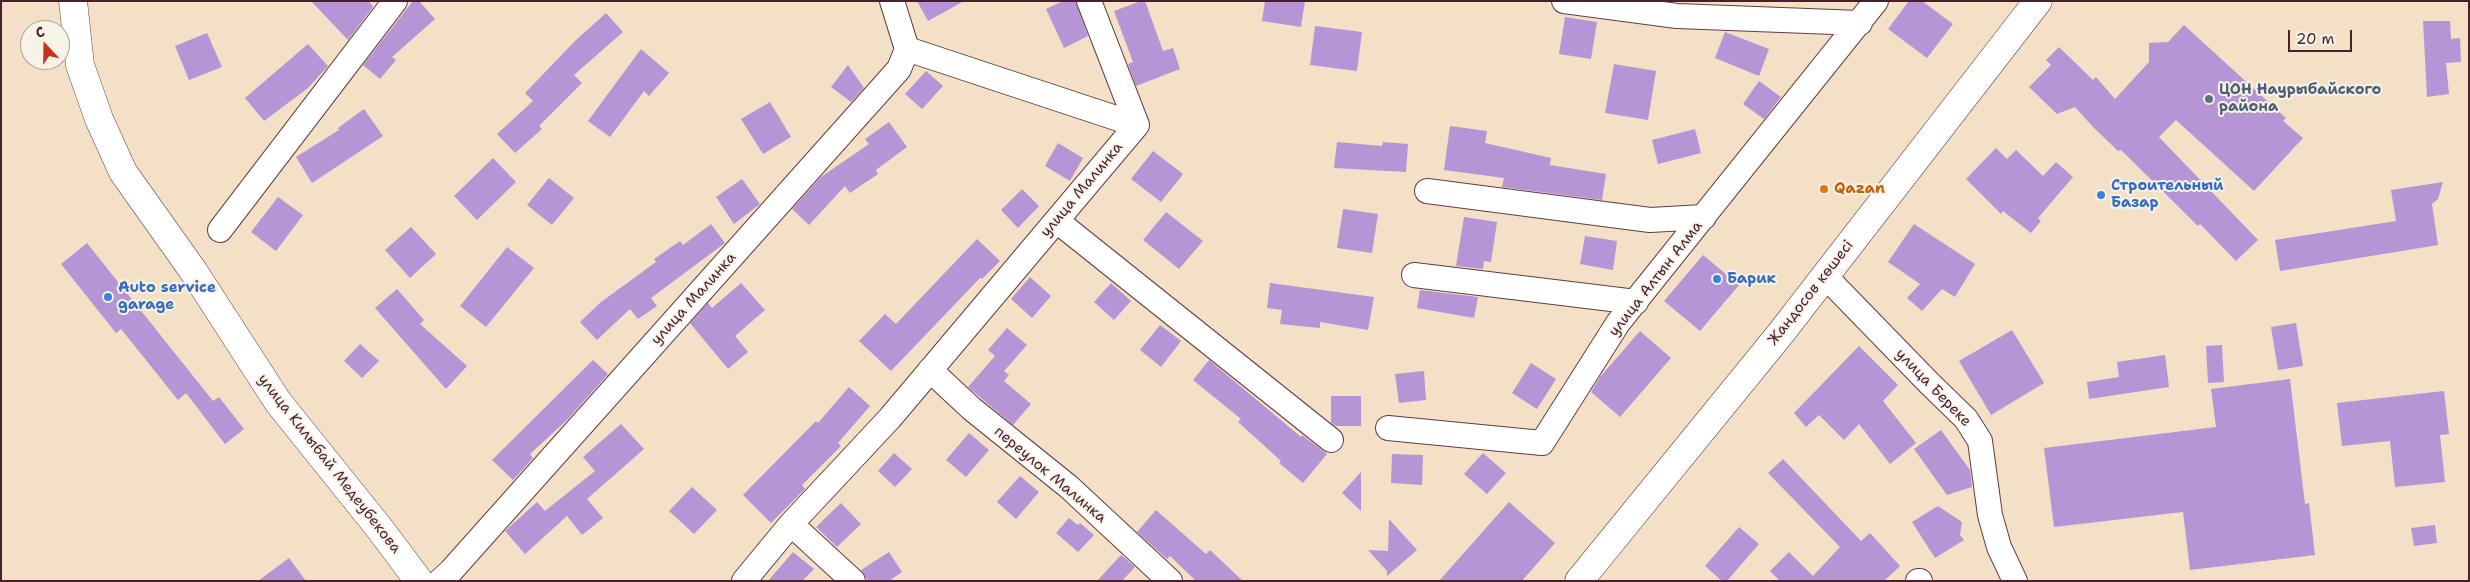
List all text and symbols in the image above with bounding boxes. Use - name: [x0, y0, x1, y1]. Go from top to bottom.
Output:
- north arrow: [20, 20, 70, 70]
- scale bar: [2290, 20, 2354, 52]
- text: С: [33, 22, 47, 42]
- text: 20 m: [2296, 29, 2335, 49]
- place label: ЦОН Наурыбайского района: [2219, 81, 2381, 116]
- marker: ЦОН Наурыбайского района: [2203, 93, 2215, 105]
- street label: улица Малинка: [1037, 139, 1127, 241]
- place label: Строительный Базар: [2111, 177, 2223, 212]
- place label: Qazan: [1834, 180, 1885, 198]
- marker: Qazan: [1818, 183, 1830, 195]
- marker: Строительный Базар: [2095, 189, 2107, 201]
- street label: улица Алтын Алма: [1605, 218, 1707, 340]
- street label: Жандосов көшесі: [1764, 237, 1858, 349]
- street label: улица Малинка: [648, 249, 740, 349]
- place label: Барик: [1727, 270, 1776, 288]
- marker: Барик: [1711, 273, 1723, 285]
- place label: Auto service garage: [118, 279, 216, 314]
- marker: Auto service garage: [102, 291, 114, 303]
- street label: улица Береке: [1891, 345, 1975, 431]
- street label: улица Килыбай Медеубекова: [253, 371, 405, 557]
- street label: переулок Малинка: [990, 423, 1110, 527]

